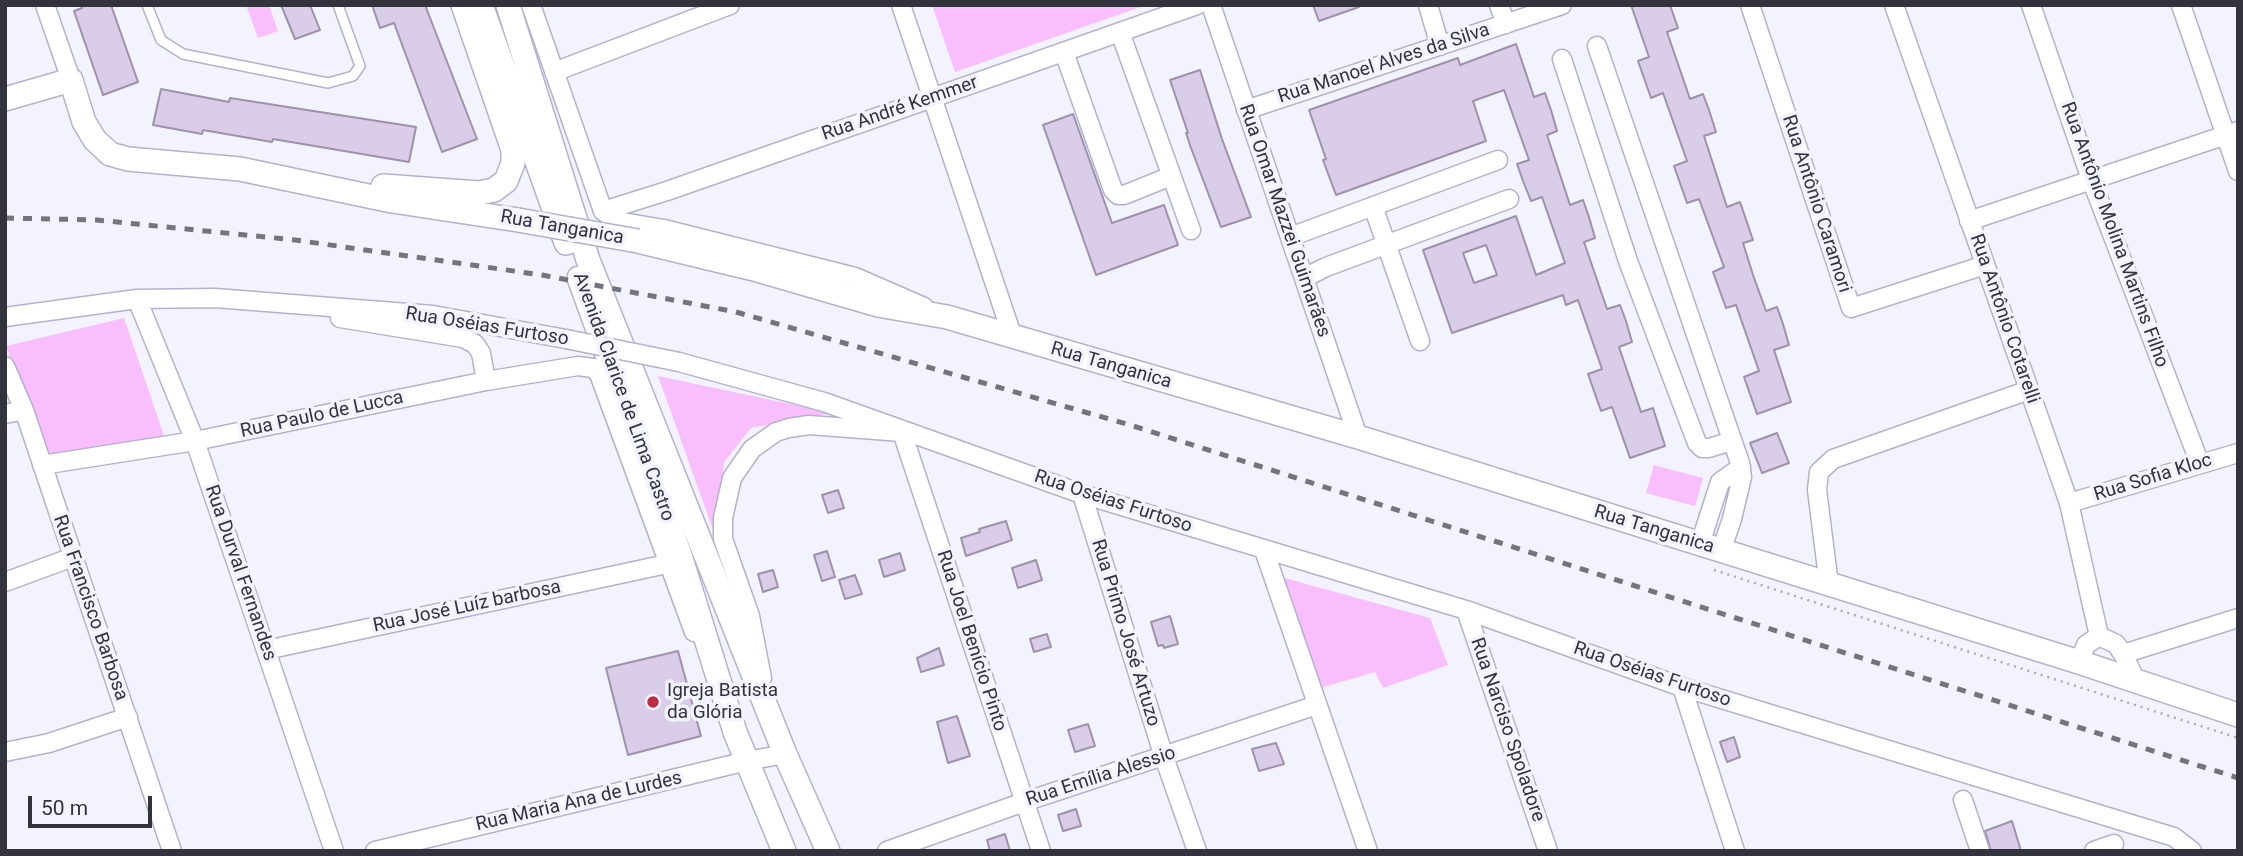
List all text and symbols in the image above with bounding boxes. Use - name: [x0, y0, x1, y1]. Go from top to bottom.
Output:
- street label: Rua Manoel Alves da Silva: [1275, 19, 1493, 109]
- street label: Rua André Kemmer: [819, 72, 981, 146]
- street label: Rua Antônio Molina Martins Filho: [2055, 99, 2173, 371]
- street label: Rua Omar Mazzei Guimarães: [1233, 102, 1335, 340]
- street label: Rua Antônio Caramori: [1777, 112, 1855, 296]
- street label: Rua Tanganica: [499, 206, 625, 250]
- street label: Rua Antônio Cotarelli: [1964, 231, 2044, 407]
- street label: Avenida Clarice de Lima Castro: [567, 270, 679, 524]
- street label: Rua Oséias Furtoso: [404, 303, 570, 351]
- street label: Rua Tanganica: [1048, 338, 1174, 394]
- street label: Rua Paulo de Lucca: [238, 387, 406, 443]
- street label: Rua Sofia Kloc: [2091, 449, 2215, 507]
- street label: Rua Oséias Furtoso: [1031, 466, 1195, 538]
- street label: Rua Durval Fernandes: [199, 482, 281, 664]
- street label: Rua Tanganica: [1591, 501, 1717, 559]
- street label: Rua Francisco Barbosa: [48, 512, 132, 704]
- street label: Rua Primo José Artuzo: [1086, 537, 1164, 729]
- street label: Rua Joel Benício Pinto: [931, 548, 1011, 734]
- street label: Rua José Luíz barbosa: [371, 576, 563, 638]
- street label: Rua Narciso Spoladore: [1465, 635, 1549, 825]
- street label: Rua Oséias Furtoso: [1570, 637, 1734, 713]
- place label: Igreja Batista da Glória: [667, 680, 778, 724]
- marker: Igreja Batista da Glória: [645, 694, 661, 710]
- street label: Rua Emília Alessio: [1023, 742, 1179, 812]
- street label: Rua Maria Ana de Lurdes: [474, 767, 684, 837]
- scale bar: [32, 782, 156, 826]
- text: 50 m: [41, 796, 88, 820]

